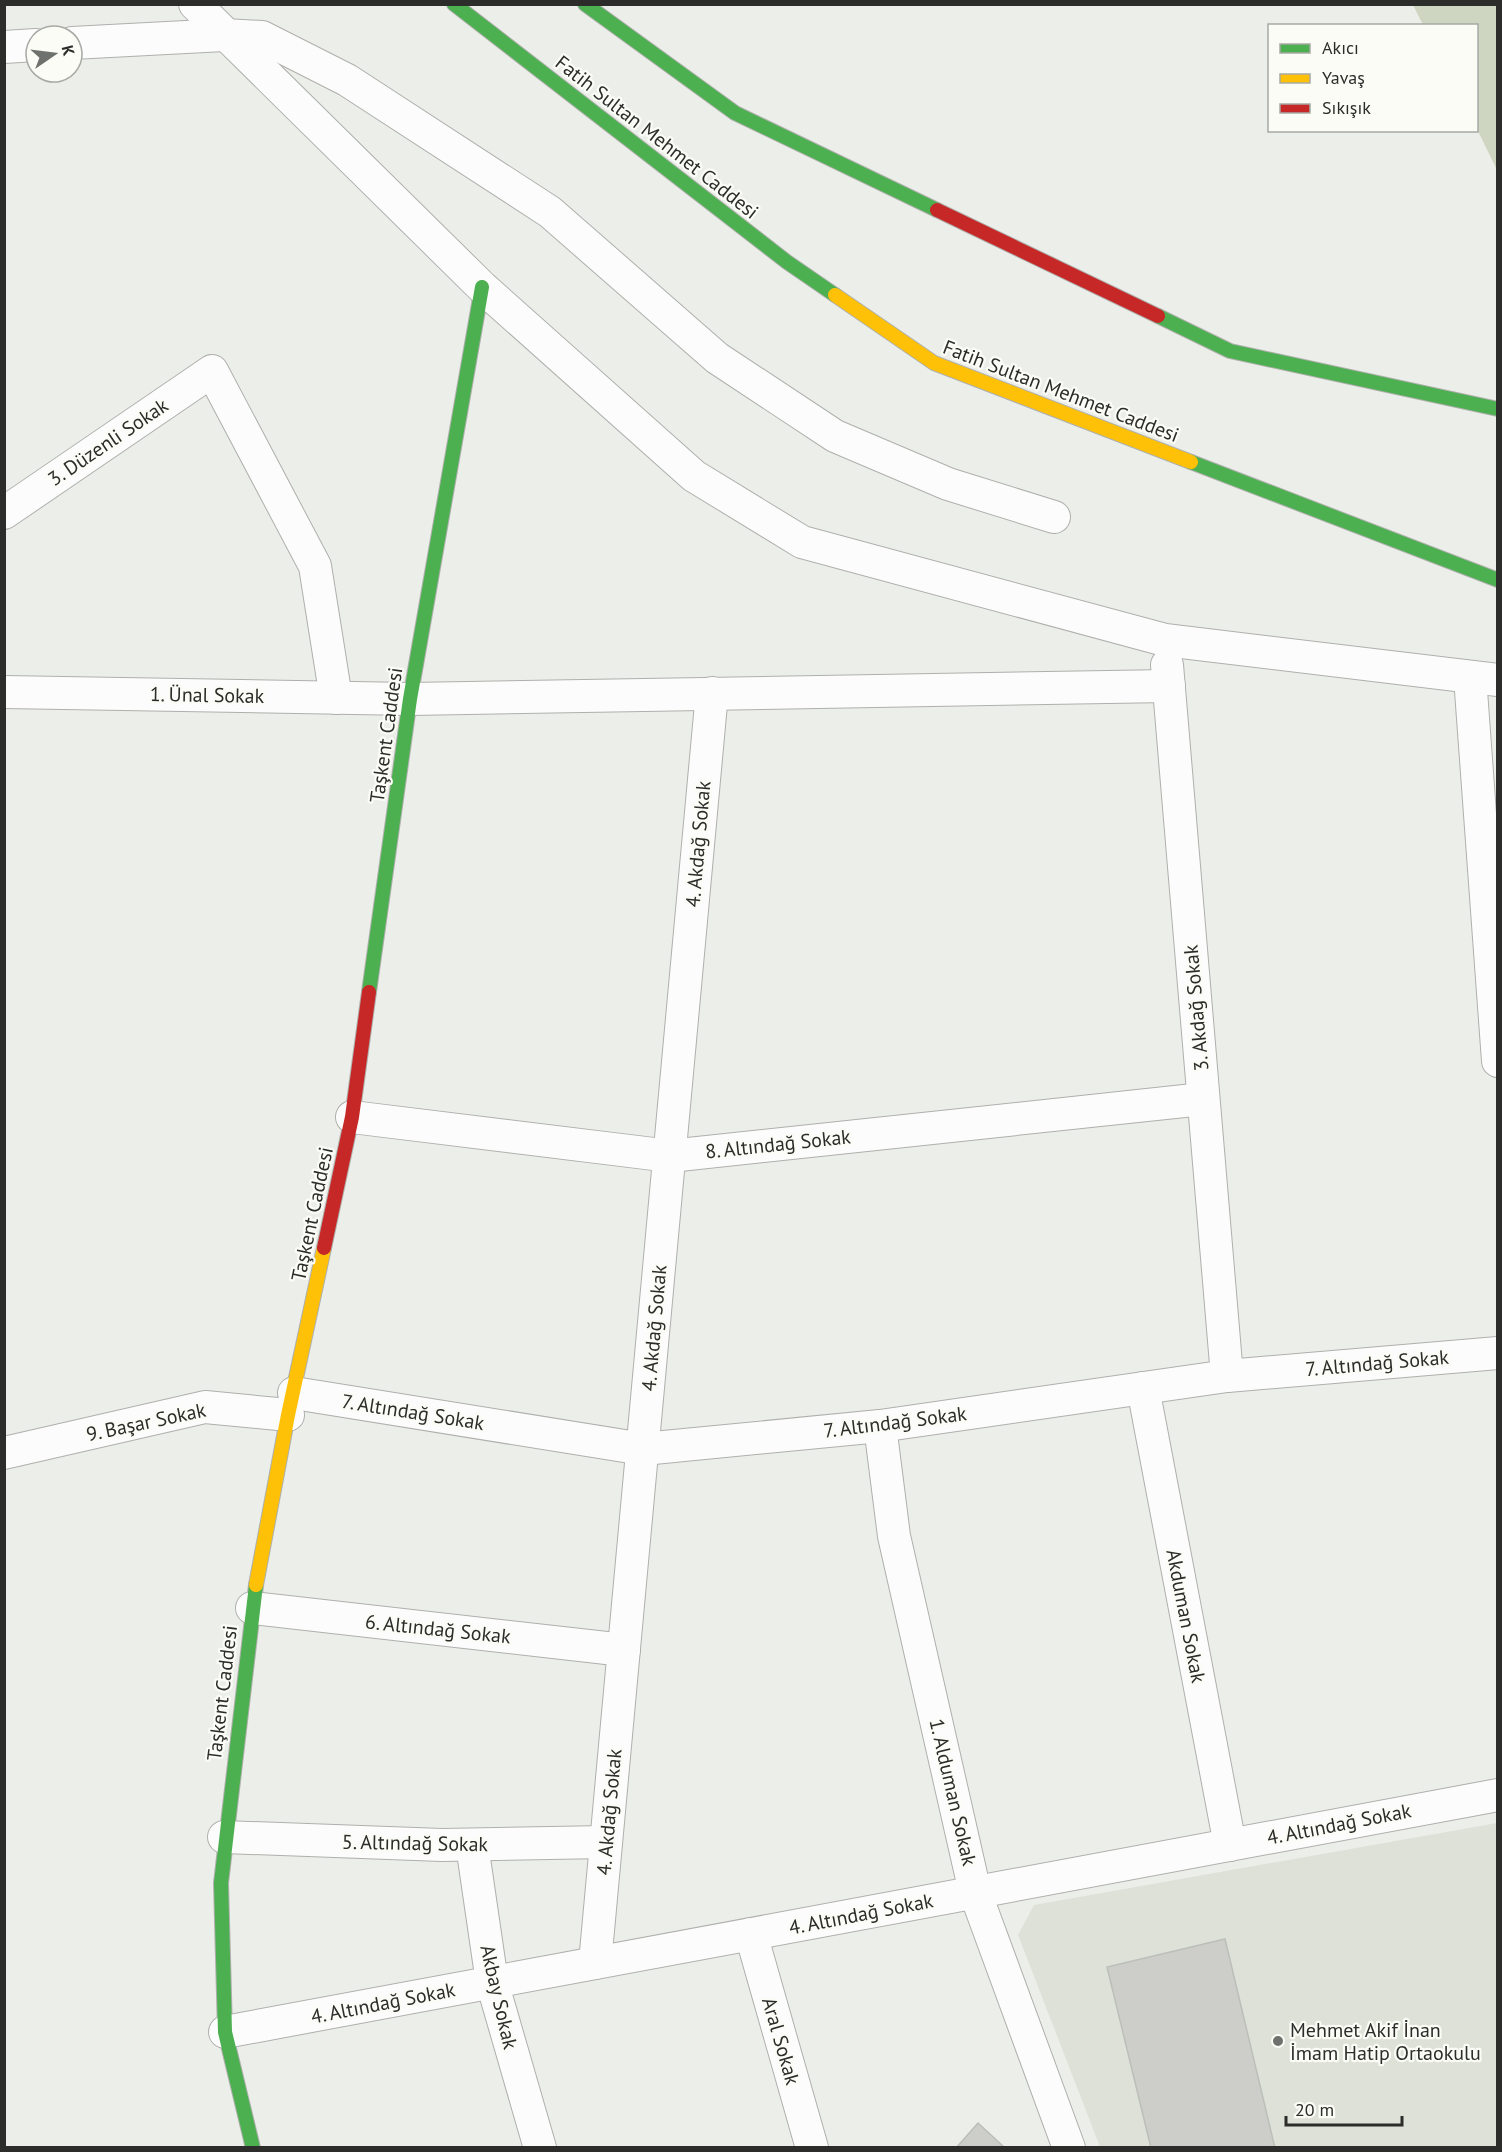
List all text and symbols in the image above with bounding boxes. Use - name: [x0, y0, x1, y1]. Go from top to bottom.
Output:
- north arrow: [24, 24, 84, 84]
- legend: [1268, 24, 1478, 132]
- text: Akıcı: [1322, 36, 1359, 59]
- text: K: [58, 43, 79, 58]
- street label: Fatih Sultan Mehmet Caddesi: [550, 50, 764, 224]
- text: Yavaş: [1322, 66, 1365, 89]
- text: Sıkışık: [1322, 96, 1371, 119]
- street label: Fatih Sultan Mehmet Caddesi: [939, 334, 1183, 448]
- street label: 3. Düzenli Sokak: [43, 392, 173, 492]
- street label: Taşkent Caddesi: [364, 666, 408, 804]
- street label: 1. Ünal Sokak: [150, 681, 265, 709]
- street label: 4. Akdağ Sokak: [680, 779, 717, 908]
- street label: 3. Akdağ Sokak: [1177, 943, 1214, 1072]
- street label: 8. Altındağ Sokak: [704, 1123, 852, 1165]
- street label: Taşkent Caddesi: [285, 1145, 339, 1283]
- street label: 4. Akdağ Sokak: [636, 1263, 673, 1392]
- street label: 7. Altındağ Sokak: [1304, 1344, 1450, 1382]
- street label: 7. Altındağ Sokak: [340, 1388, 487, 1436]
- street label: 9. Başar Sokak: [84, 1397, 209, 1447]
- street label: 7. Altındağ Sokak: [822, 1400, 968, 1444]
- street label: Akduman Sokak: [1160, 1547, 1212, 1685]
- street label: 6. Altındağ Sokak: [364, 1608, 512, 1650]
- street label: Taşkent Caddesi: [201, 1624, 243, 1762]
- street label: 1. Alduman Sokak: [923, 1716, 983, 1869]
- street label: 4. Akdağ Sokak: [591, 1747, 628, 1876]
- street label: 4. Altındağ Sokak: [1265, 1797, 1414, 1851]
- street label: 5. Altındağ Sokak: [342, 1829, 489, 1857]
- street label: 4. Altındağ Sokak: [787, 1887, 936, 1941]
- street label: Akbay Sokak: [474, 1942, 524, 2052]
- street label: 4. Altındağ Sokak: [309, 1976, 458, 2030]
- street label: Aral Sokak: [756, 1994, 806, 2088]
- place label: Mehmet Akif İnan İmam Hatip Ortaokulu: [1290, 2017, 1481, 2066]
- marker: Mehmet Akif İnan İmam Hatip Ortaokulu: [1271, 2034, 1285, 2048]
- scale bar: [1286, 2089, 1402, 2127]
- text: 20 m: [1295, 2098, 1334, 2121]

